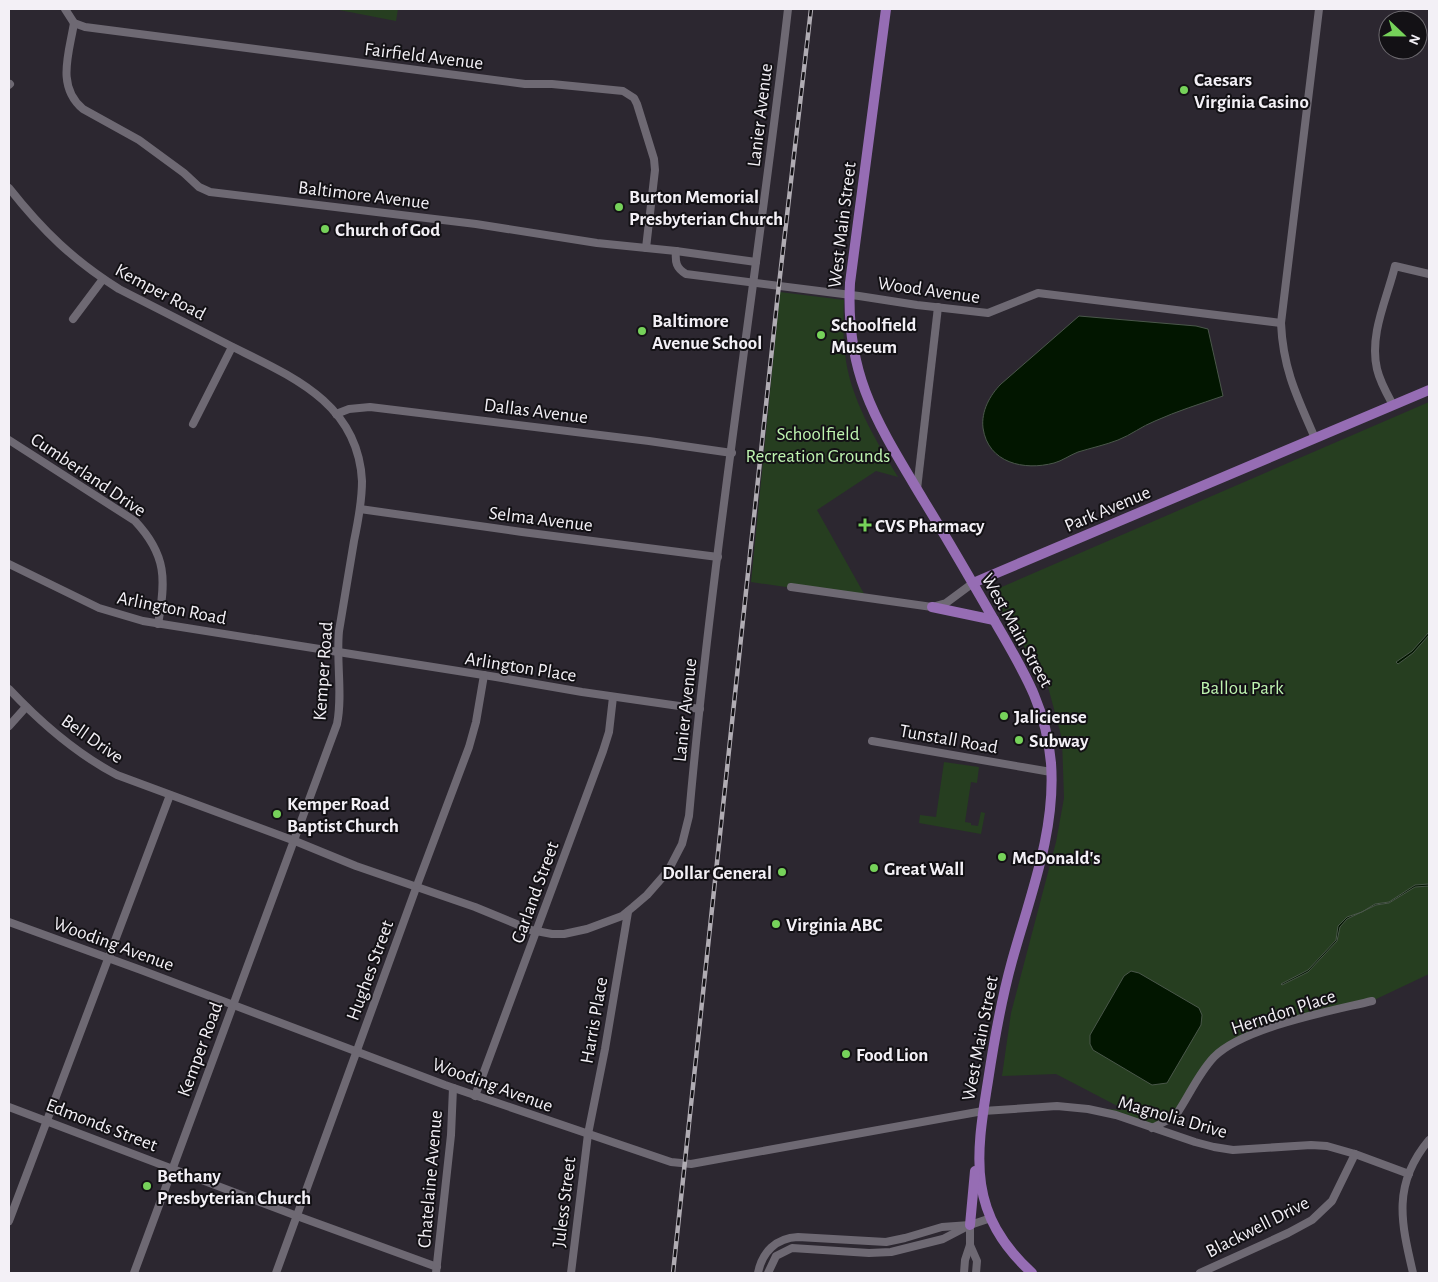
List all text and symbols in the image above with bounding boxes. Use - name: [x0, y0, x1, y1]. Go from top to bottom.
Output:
- north arrow: [1378, 10, 1428, 60]
- text: N: [1406, 32, 1422, 47]
- street label: Fairfield Avenue: [363, 40, 484, 73]
- street label: Lanier Avenue: [745, 62, 776, 168]
- place label: Caesars Virginia Casino: [1194, 71, 1309, 112]
- marker: Caesars Virginia Casino: [1178, 84, 1190, 96]
- street label: West Main Street: [825, 161, 860, 289]
- street label: Baltimore Avenue: [297, 178, 431, 213]
- place label: Burton Memorial Presbyterian Church: [629, 188, 783, 229]
- marker: Burton Memorial Presbyterian Church: [613, 201, 625, 213]
- place label: Church of God: [335, 221, 440, 240]
- marker: Church of God: [319, 223, 331, 235]
- street label: Kemper Road: [112, 261, 209, 324]
- street label: Wood Avenue: [876, 274, 981, 307]
- place label: Baltimore Avenue School: [652, 312, 762, 353]
- place label: Schoolfield Museum: [831, 316, 917, 357]
- marker: Baltimore Avenue School: [636, 325, 648, 337]
- marker: Schoolfield Museum: [815, 329, 827, 341]
- street label: Dallas Avenue: [483, 396, 589, 427]
- park label: Schoolfield Recreation Grounds: [746, 425, 890, 466]
- street label: Cumberland Drive: [27, 430, 149, 521]
- street label: Park Avenue: [1062, 483, 1153, 536]
- street label: Selma Avenue: [488, 504, 594, 535]
- place label: CVS Pharmacy: [875, 517, 985, 536]
- marker: CVS Pharmacy: [859, 519, 871, 531]
- street label: West Main Street: [978, 571, 1056, 691]
- street label: Arlington Road: [115, 589, 228, 628]
- street label: Kemper Road: [311, 621, 336, 721]
- street label: Arlington Place: [464, 649, 578, 686]
- street label: Lanier Avenue: [671, 657, 700, 763]
- park label: Ballou Park: [1200, 679, 1284, 698]
- place label: Jaliciense: [1014, 708, 1087, 727]
- marker: Jaliciense: [998, 710, 1010, 722]
- street label: Bell Drive: [58, 711, 127, 767]
- street label: Tunstall Road: [898, 721, 999, 757]
- place label: Subway: [1029, 732, 1089, 751]
- marker: Subway: [1013, 734, 1025, 746]
- place label: Kemper Road Baptist Church: [287, 795, 399, 836]
- marker: Kemper Road Baptist Church: [271, 808, 283, 820]
- street label: Garland Street: [508, 839, 563, 946]
- place label: McDonald's: [1012, 849, 1101, 868]
- marker: McDonald's: [996, 851, 1008, 863]
- place label: Great Wall: [884, 860, 964, 879]
- marker: Great Wall: [868, 862, 880, 874]
- place label: Dollar General: [662, 864, 772, 883]
- marker: Dollar General: [776, 866, 788, 878]
- street label: Wooding Avenue: [51, 914, 176, 975]
- place label: Virginia ABC: [786, 916, 883, 935]
- street label: Hughes Street: [343, 918, 397, 1023]
- marker: Virginia ABC: [770, 918, 782, 930]
- street label: West Main Street: [959, 974, 1002, 1102]
- street label: Harris Place: [578, 975, 611, 1065]
- street label: Herndon Place: [1229, 987, 1338, 1038]
- street label: Kemper Road: [174, 999, 226, 1099]
- place label: Food Lion: [856, 1046, 928, 1065]
- marker: Food Lion: [840, 1048, 852, 1060]
- street label: Wooding Avenue: [430, 1055, 555, 1116]
- street label: Magnolia Drive: [1116, 1093, 1229, 1142]
- street label: Edmonds Street: [43, 1095, 160, 1155]
- street label: Chatelaine Avenue: [415, 1109, 446, 1249]
- street label: Juless Street: [550, 1156, 579, 1248]
- place label: Bethany Presbyterian Church: [157, 1167, 311, 1208]
- marker: Bethany Presbyterian Church: [141, 1180, 153, 1192]
- street label: Blackwell Drive: [1203, 1193, 1312, 1261]

